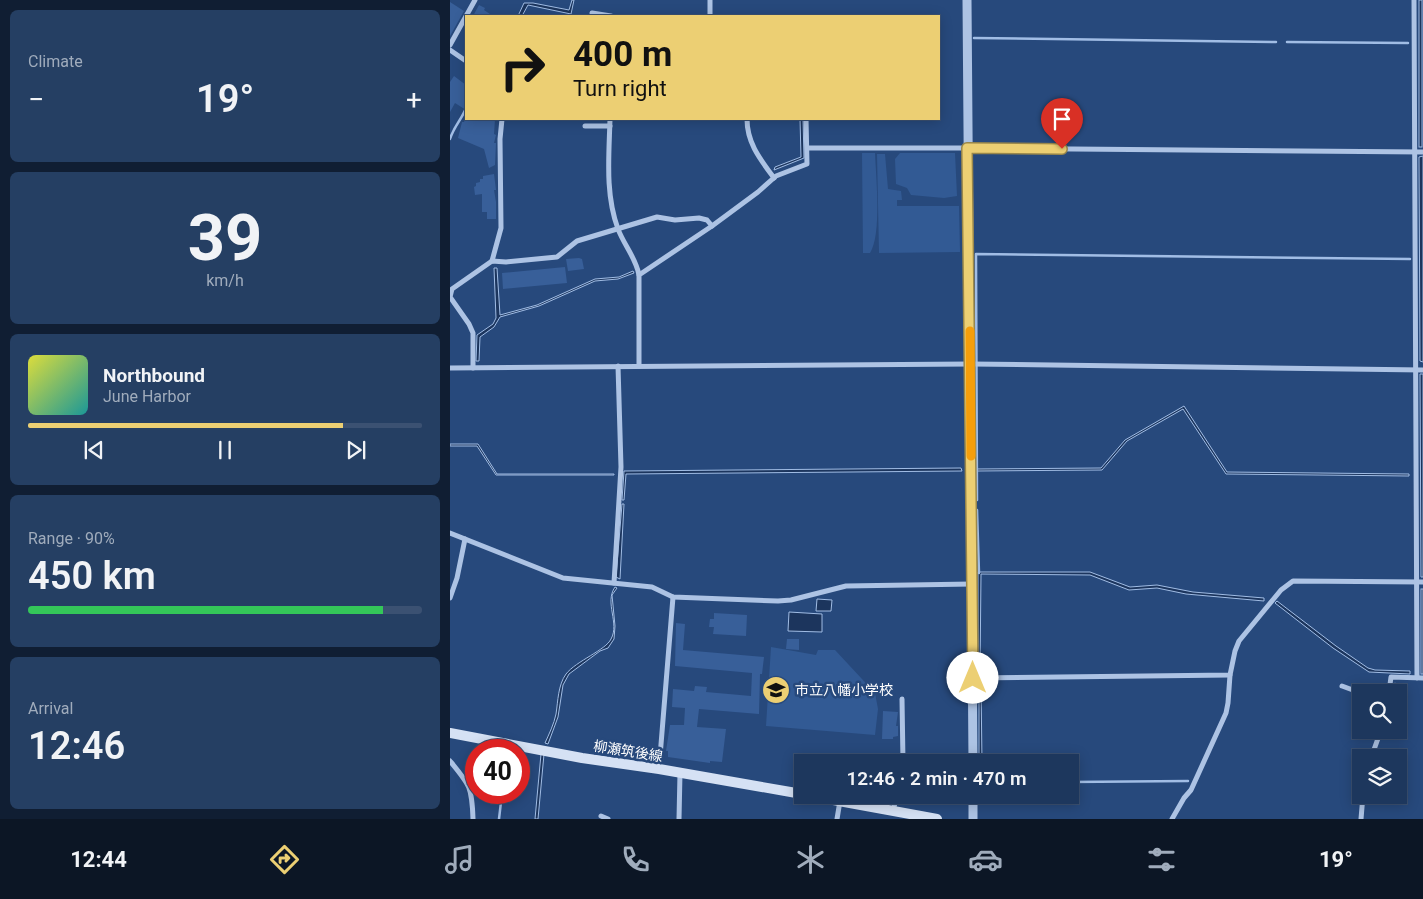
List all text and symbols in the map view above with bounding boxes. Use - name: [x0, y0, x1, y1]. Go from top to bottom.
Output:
- text: 400 m: [573, 34, 672, 75]
- icon: right: [490, 35, 555, 100]
- text: Climate: [28, 52, 83, 71]
- text: Turn right: [573, 76, 667, 101]
- text: 19°: [196, 77, 254, 121]
- text: −: [28, 83, 44, 116]
- text: +: [406, 83, 422, 116]
- pin: [1041, 98, 1083, 149]
- icon: arrive: [1048, 105, 1076, 133]
- text: 39: [188, 200, 262, 276]
- text: km/h: [206, 271, 244, 290]
- text: Northbound: [103, 364, 205, 387]
- text: June Harbor: [103, 387, 191, 406]
- icon: previous: [80, 436, 108, 464]
- icon: pause: [211, 436, 239, 464]
- icon: next: [342, 436, 370, 464]
- text: Range · 90%: [28, 529, 115, 548]
- text: 450 km: [28, 554, 156, 598]
- position arrow: [946, 651, 998, 703]
- school or university icon: 市立八幡小学校: [761, 675, 791, 705]
- place label: 市立八幡小学校: [795, 682, 893, 698]
- map controls: [1352, 684, 1407, 804]
- button: search: [1352, 684, 1407, 739]
- text: Arrival: [28, 699, 73, 718]
- text: 12:46: [28, 724, 125, 768]
- street label: 柳瀬筑後線: [592, 738, 664, 764]
- speed limit sign: 40: [465, 739, 530, 804]
- button: layers: [1352, 749, 1407, 804]
- text: 12:46 · 2 min · 470 m: [846, 767, 1027, 790]
- icon: directions: [267, 842, 302, 877]
- icon: music: [442, 842, 477, 877]
- icon: phone: [618, 842, 653, 877]
- icon: climate: [793, 842, 828, 877]
- icon: car: [968, 842, 1003, 877]
- icon: filters: [1144, 842, 1179, 877]
- text: 12:44: [70, 847, 127, 872]
- text: 19°: [1319, 847, 1353, 872]

